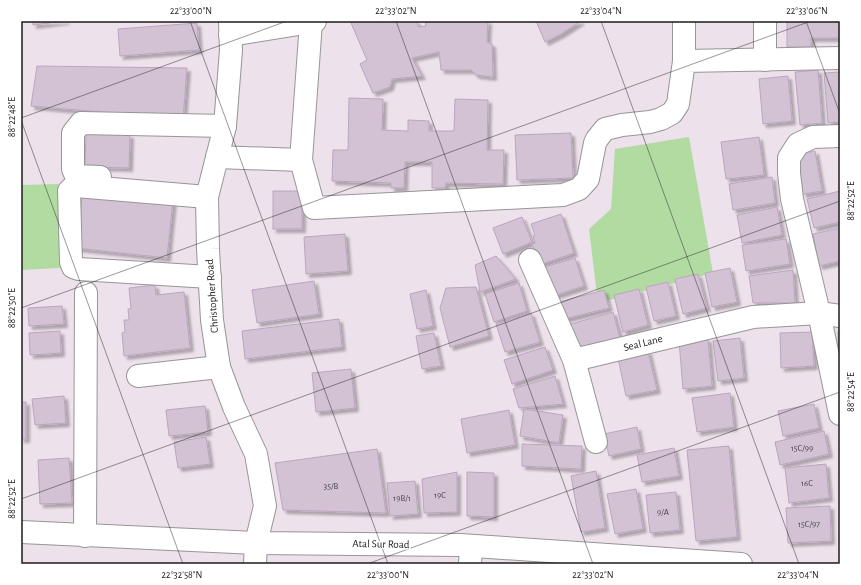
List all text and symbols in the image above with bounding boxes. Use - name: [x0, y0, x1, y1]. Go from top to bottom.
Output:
- text: 22°33'00"N: [170, 6, 212, 16]
- text: 22°33'02"N: [375, 6, 417, 16]
- text: 22°33'04"N: [580, 6, 622, 16]
- text: 22°33'06"N: [786, 6, 828, 16]
- text: 88°22'48"E: [7, 97, 17, 137]
- text: 88°22'52"E: [846, 181, 856, 221]
- street label: Christopher Road: [204, 258, 220, 333]
- text: 88°22'50"E: [7, 288, 17, 328]
- street label: Seal Lane: [622, 333, 664, 353]
- text: 88°22'54"E: [846, 372, 856, 412]
- house number: 15C/99: [791, 444, 813, 453]
- text: 88°22'52"E: [7, 479, 17, 519]
- house number: 16C: [801, 479, 813, 488]
- house number: 35/B: [324, 482, 339, 491]
- house number: 19C: [434, 491, 446, 500]
- house number: 19B/1: [393, 494, 411, 503]
- house number: 9/A: [657, 508, 669, 517]
- house number: 15C/97: [798, 520, 820, 529]
- street label: Atal Sur Road: [352, 538, 410, 550]
- text: 22°32'58"N: [162, 570, 202, 580]
- text: 22°33'00"N: [367, 570, 409, 580]
- text: 22°33'02"N: [572, 570, 614, 580]
- text: 22°33'04"N: [777, 570, 819, 580]

